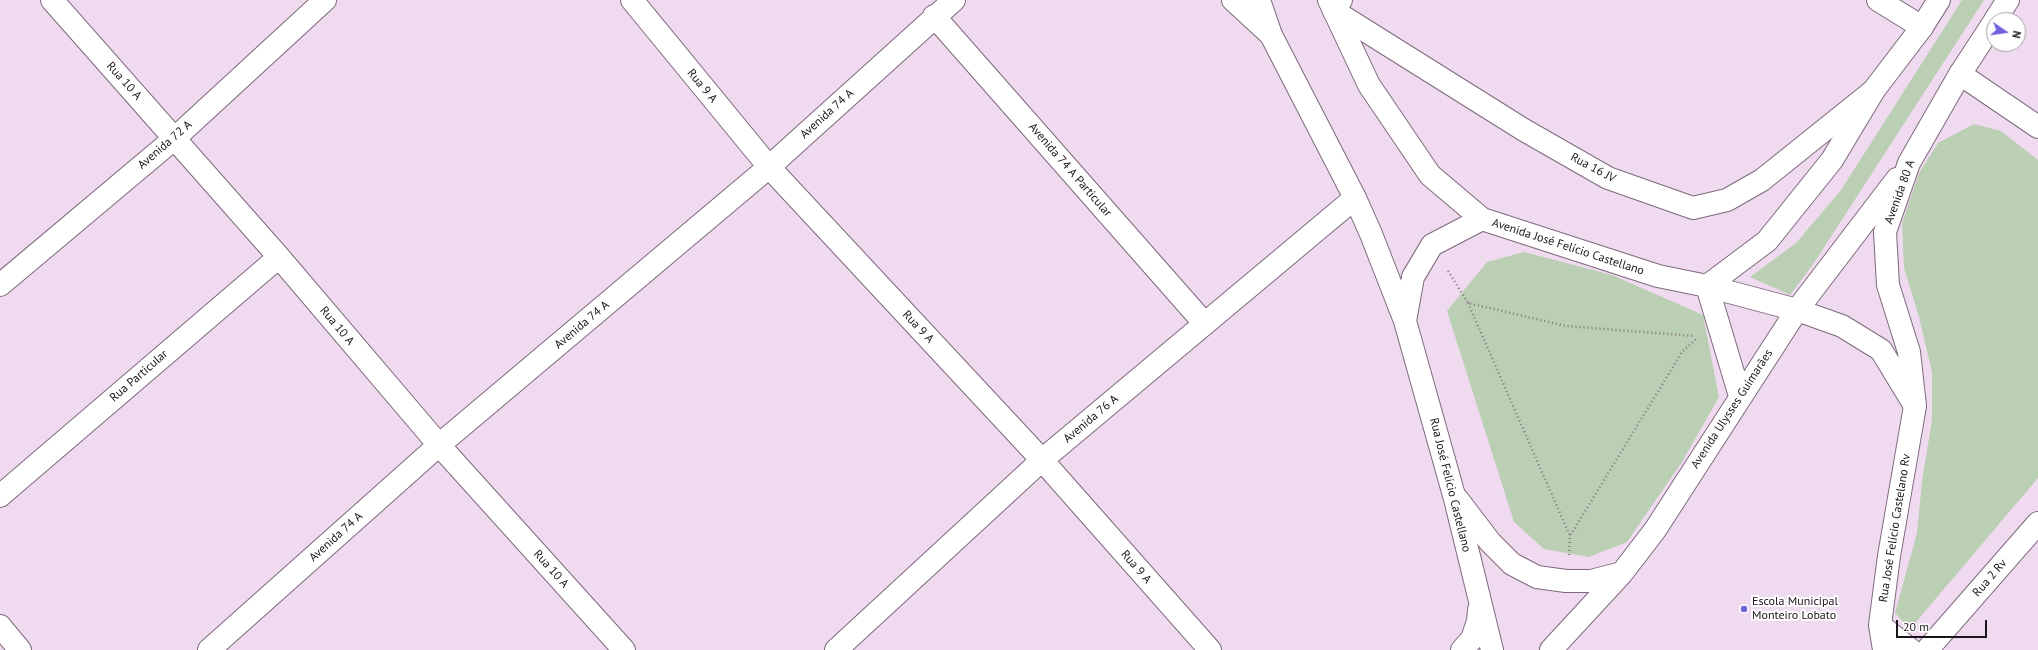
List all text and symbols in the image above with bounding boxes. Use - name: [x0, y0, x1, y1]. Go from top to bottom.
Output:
- north arrow: [1986, 12, 2026, 52]
- text: N: [2009, 29, 2024, 40]
- street label: Rua 10 A: [103, 59, 145, 103]
- street label: Rua 9 A: [684, 66, 720, 106]
- street label: Avenida 74 A: [797, 86, 857, 142]
- street label: Avenida 72 A: [135, 118, 195, 172]
- street label: Avenida 74 A Particular: [1025, 120, 1115, 220]
- street label: Rua 16 JV: [1568, 150, 1618, 186]
- street label: Avenida 80 A: [1882, 158, 1918, 226]
- street label: Avenida José Felício Castellano: [1490, 216, 1646, 278]
- street label: Avenida 74 A: [552, 298, 612, 352]
- street label: Rua 10 A: [317, 304, 357, 348]
- street label: Rua 9 A: [899, 308, 937, 346]
- street label: Rua Particular: [107, 347, 171, 405]
- street label: Avenida Ulysses Guimarães: [1688, 347, 1776, 471]
- street label: Avenida 76 A: [1061, 392, 1121, 446]
- street label: Rua José Felício Castellano: [1426, 416, 1474, 554]
- street label: Rua José Felício Castelano Rv: [1876, 453, 1914, 603]
- street label: Avenida 74 A: [306, 509, 366, 565]
- street label: Rua 10 A: [530, 547, 572, 591]
- street label: Rua 9 A: [1118, 547, 1154, 587]
- street label: Rua 2 Rv: [1970, 556, 2010, 600]
- place label: Escola Municipal Monteiro Lobato: [1752, 595, 1838, 623]
- marker: Escola Municipal Monteiro Lobato: [1739, 604, 1749, 614]
- scale bar: [1898, 612, 1989, 638]
- text: 20 m: [1903, 619, 1929, 634]

